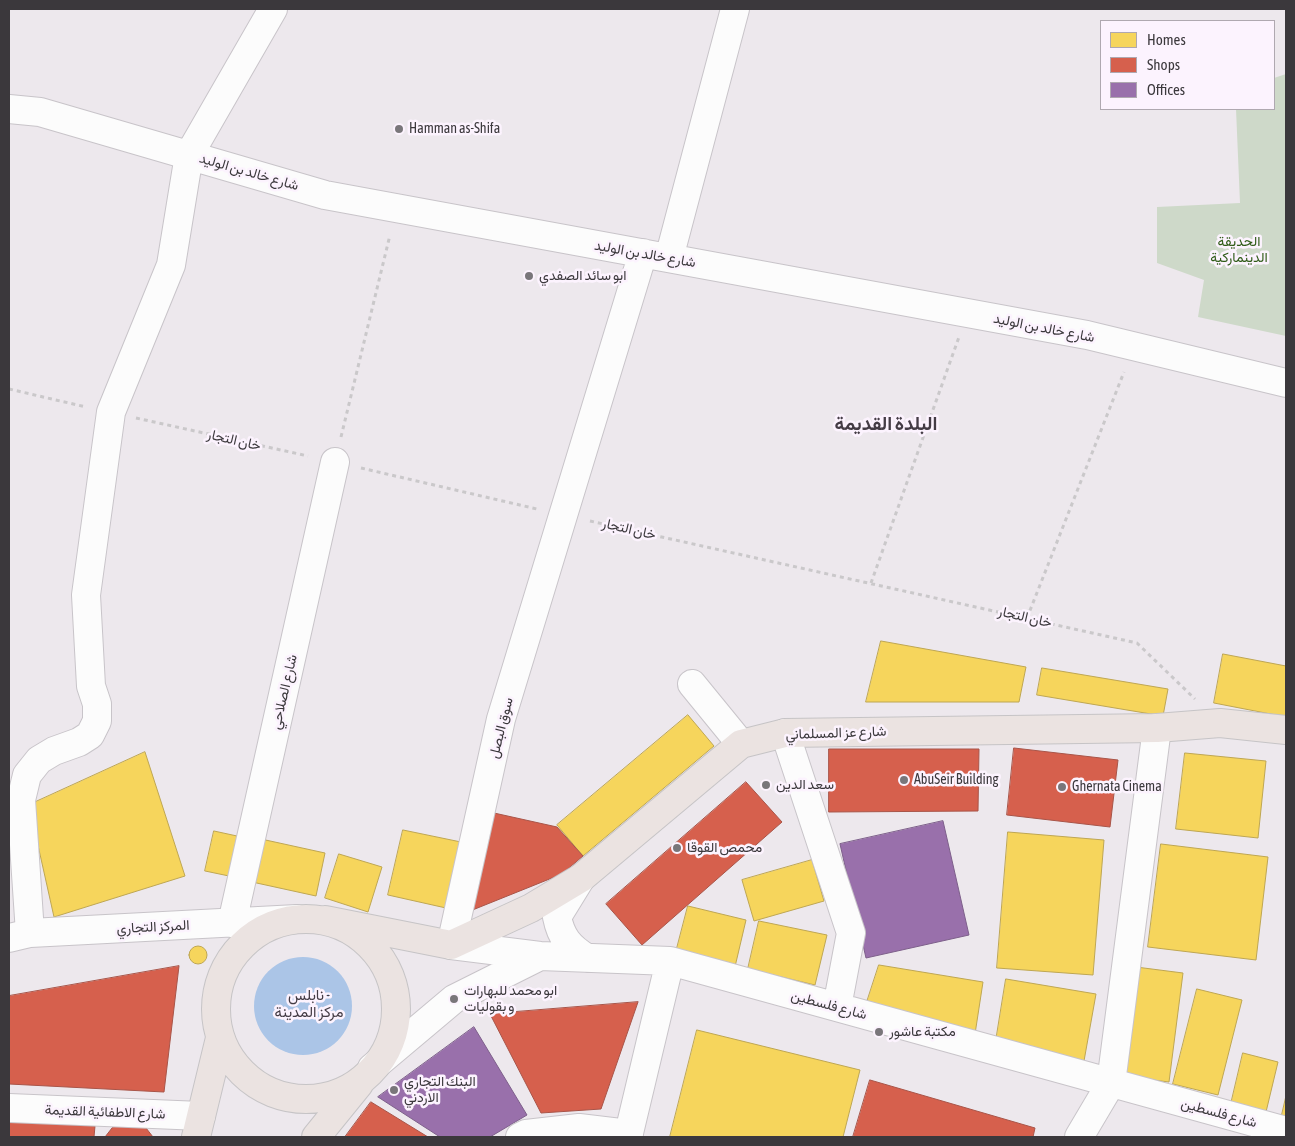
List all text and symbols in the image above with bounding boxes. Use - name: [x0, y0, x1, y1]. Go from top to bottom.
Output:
- legend: [1100, 20, 1275, 110]
- text: Homes: [1147, 31, 1186, 48]
- text: Shops: [1147, 56, 1180, 73]
- text: Offices: [1147, 81, 1185, 98]
- place label: Hamman as-Shifa: [409, 121, 500, 137]
- marker: Hamman as-Shifa: [393, 123, 405, 135]
- street label: شارع خالد بن الوليد: [197, 150, 301, 194]
- park label: الحديقة الدينماركية: [1210, 234, 1268, 266]
- street label: شارع خالد بن الوليد: [593, 237, 697, 271]
- place label: ابو سائد الصفدي: [539, 268, 626, 284]
- marker: ابو سائد الصفدي: [523, 270, 535, 282]
- street label: شارع خالد بن الوليد: [992, 310, 1096, 346]
- district label: البلدة القديمة: [835, 413, 937, 435]
- street label: خان التجار: [205, 426, 263, 454]
- street label: خان التجار: [600, 515, 658, 543]
- street label: خان التجار: [996, 603, 1054, 631]
- street label: شارع الصلاحي: [267, 653, 301, 731]
- street label: سوق البصل: [485, 696, 517, 760]
- street label: شارع عز المسلماني: [785, 723, 887, 743]
- place label: AbuSeir Building: [914, 772, 999, 788]
- marker: AbuSeir Building: [898, 774, 910, 786]
- place label: سعد الدين: [776, 777, 834, 793]
- marker: سعد الدين: [760, 779, 772, 791]
- place label: Ghernata Cinema: [1072, 779, 1162, 795]
- marker: Ghernata Cinema: [1056, 781, 1068, 793]
- place label: محمص القوقا: [687, 840, 762, 856]
- marker: محمص القوقا: [671, 842, 683, 854]
- street label: المركز التجاري: [116, 917, 190, 937]
- place label: ابو محمد للبهارات و بقوليات: [464, 983, 557, 1016]
- district label: نابلس - مركز المدينة: [275, 986, 343, 1021]
- street label: شارع فلسطين: [789, 987, 869, 1023]
- marker: ابو محمد للبهارات و بقوليات: [448, 993, 460, 1005]
- place label: مكتبة عاشور: [889, 1024, 956, 1040]
- marker: مكتبة عاشور: [873, 1026, 885, 1038]
- place label: البنك التجاري الاردني: [404, 1074, 476, 1106]
- marker: البنك التجاري الاردني: [388, 1084, 400, 1096]
- street label: شارع فلسطين: [1179, 1095, 1259, 1131]
- street label: شارع الاطفائية القديمة: [44, 1101, 166, 1123]

